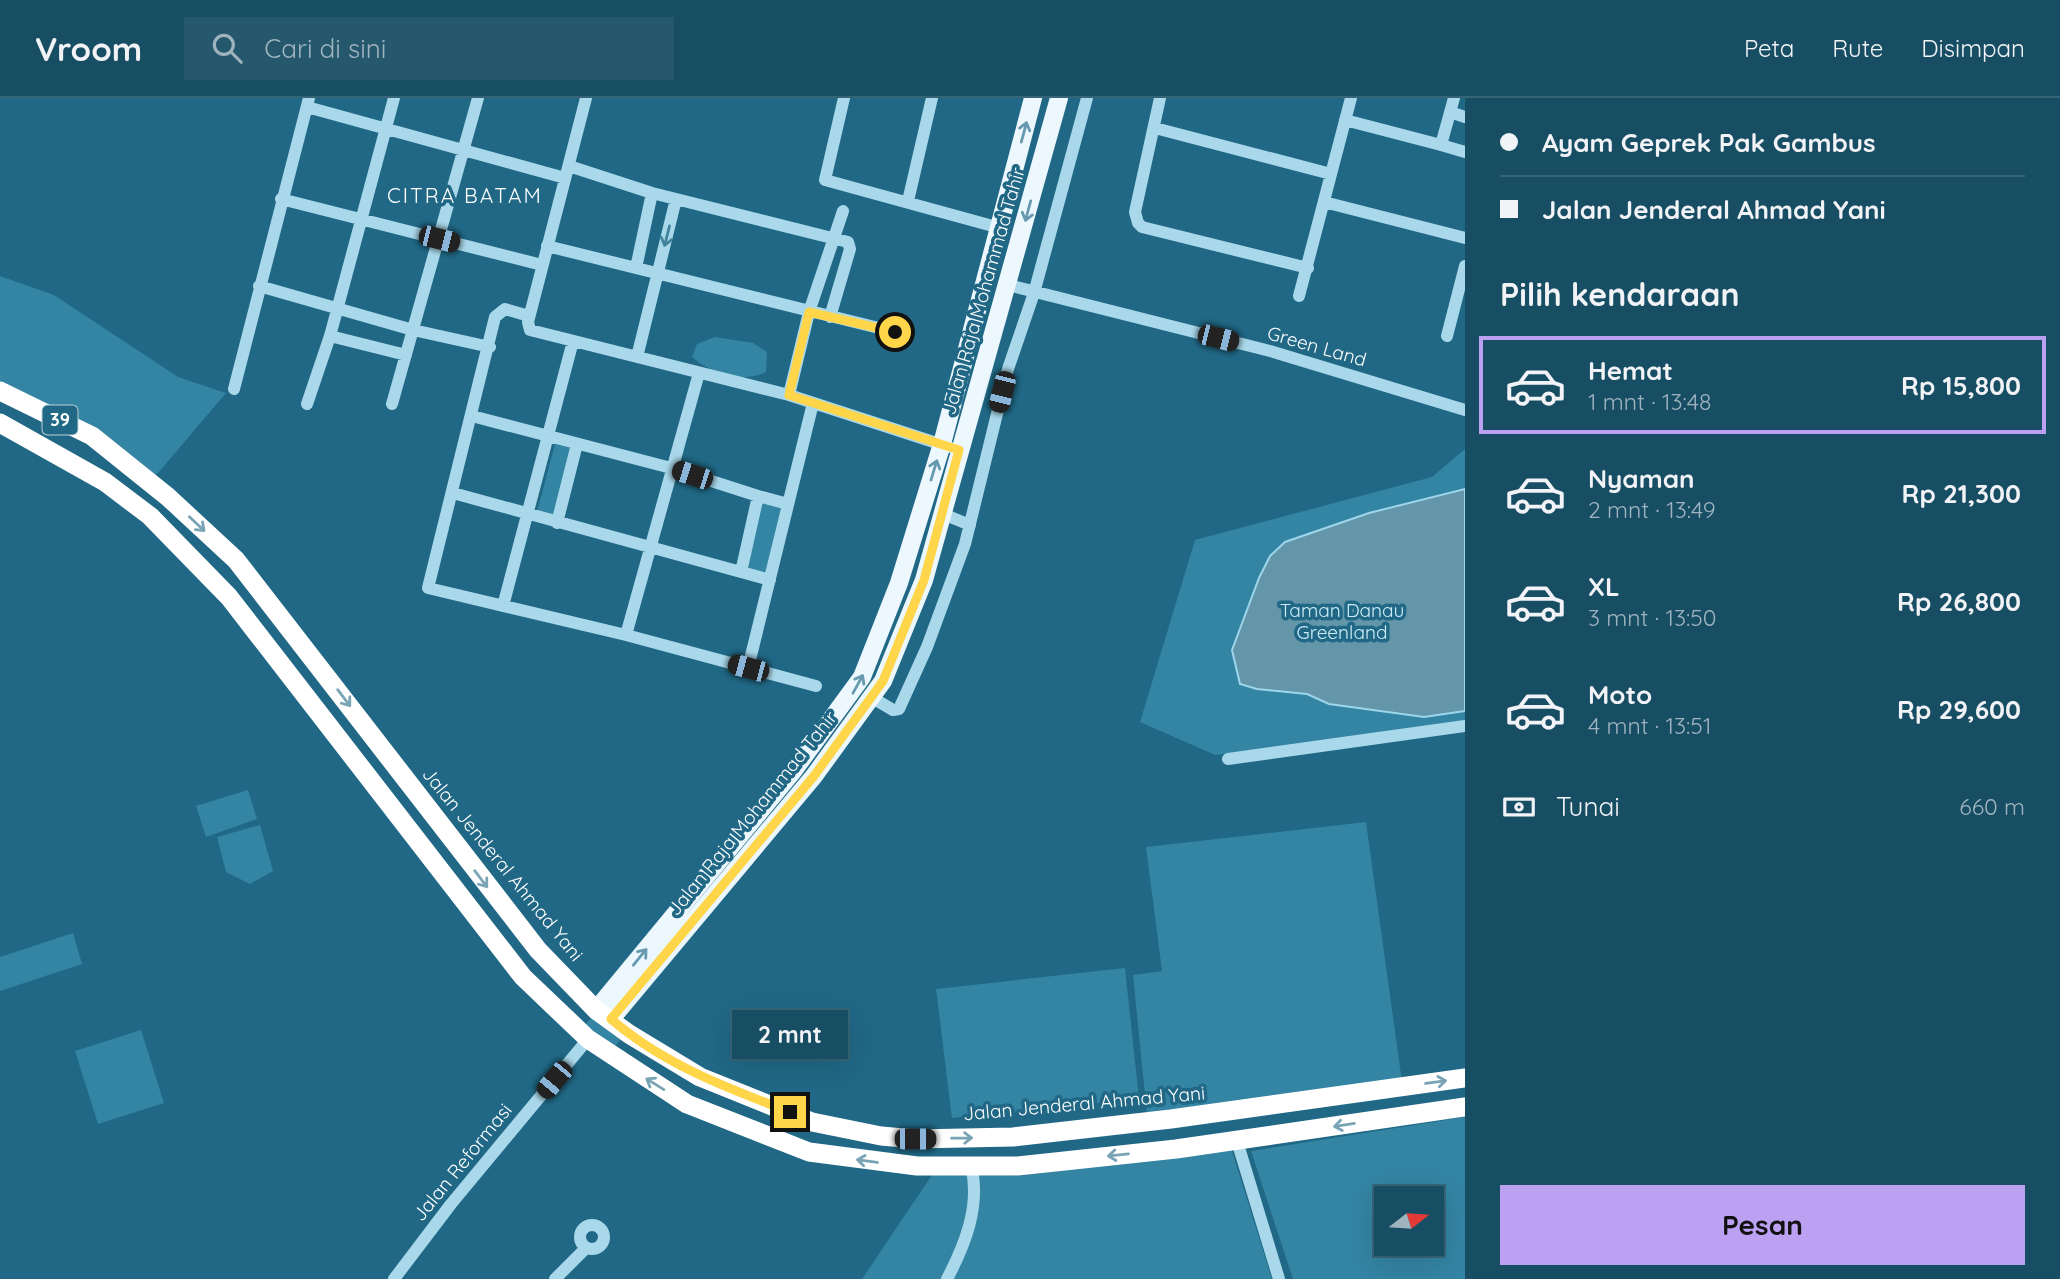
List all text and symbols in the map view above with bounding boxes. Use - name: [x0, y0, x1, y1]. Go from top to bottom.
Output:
- search box: [184, 17, 674, 80]
- text: Vroom: [35, 28, 142, 69]
- icon: search: [208, 29, 246, 67]
- text: Cari di sini: [264, 32, 386, 65]
- text: Peta: [1744, 33, 1794, 63]
- text: Rute: [1832, 33, 1883, 63]
- text: Disimpan: [1921, 33, 2025, 63]
- one-way arrow: [1018, 121, 1031, 144]
- text: Ayam Geprek Pak Gambus: [1542, 126, 1876, 159]
- street label: Jalan Raja Mohammad Tahir: [936, 164, 1030, 417]
- district label: CITRA BATAM: [387, 182, 543, 208]
- text: Jalan Jenderal Ahmad Yani: [1542, 193, 1886, 226]
- one-way arrow: [1021, 199, 1034, 222]
- car: [417, 224, 462, 254]
- one-way arrow: [660, 225, 673, 247]
- text: Pilih kendaraan: [1500, 274, 1740, 314]
- route start: [879, 316, 911, 348]
- street label: Green Land: [1265, 320, 1369, 372]
- car: [1196, 323, 1241, 353]
- icon: car: [1504, 354, 1567, 417]
- text: Hemat: [1588, 354, 1673, 387]
- car: [987, 369, 1018, 415]
- text: Rp 15,800: [1901, 369, 2021, 402]
- text: 1 mnt · 13:48: [1588, 387, 1711, 416]
- road number: 39: [42, 406, 78, 434]
- car: [669, 459, 716, 491]
- one-way arrow: [928, 459, 941, 481]
- icon: car: [1504, 462, 1567, 525]
- text: Nyaman: [1588, 462, 1695, 495]
- text: Rp 21,300: [1902, 477, 2021, 510]
- text: 2 mnt · 13:49: [1588, 495, 1716, 524]
- one-way arrow: [188, 515, 206, 532]
- icon: car: [1504, 570, 1567, 633]
- text: XL: [1588, 570, 1620, 603]
- text: Rp 26,800: [1897, 585, 2021, 618]
- park label: Taman Danau Greenland: [1280, 598, 1404, 644]
- text: 3 mnt · 13:50: [1588, 603, 1717, 632]
- car: [725, 652, 772, 684]
- one-way arrow: [852, 674, 865, 695]
- icon: car: [1504, 678, 1567, 741]
- text: Moto: [1588, 678, 1652, 711]
- one-way arrow: [336, 688, 351, 706]
- text: Rp 29,600: [1897, 693, 2021, 726]
- street label: Jalan Raja Mohammad Tahir: [662, 705, 842, 920]
- text: 4 mnt · 13:51: [1588, 711, 1711, 740]
- street label: Jalan Jenderal Ahmad Yani: [417, 762, 589, 966]
- icon: cash: [1500, 788, 1538, 826]
- text: Tunai: [1556, 790, 1620, 823]
- text: 660 m: [1959, 792, 2025, 821]
- one-way arrow: [473, 869, 488, 888]
- one-way arrow: [632, 949, 647, 967]
- callout: 2 mnt: [732, 1010, 848, 1060]
- text: 2 mnt: [758, 1020, 822, 1049]
- car: [533, 1057, 576, 1103]
- one-way arrow: [1424, 1076, 1447, 1089]
- one-way arrow: [646, 1077, 666, 1091]
- street label: Jalan Jenderal Ahmad Yani: [962, 1080, 1206, 1126]
- route end: [774, 1096, 806, 1128]
- street label: Jalan Reformasi: [407, 1098, 517, 1226]
- one-way arrow: [1333, 1119, 1356, 1132]
- car: [895, 1129, 937, 1150]
- one-way arrow: [950, 1131, 973, 1145]
- one-way arrow: [1107, 1149, 1130, 1162]
- one-way arrow: [856, 1155, 879, 1168]
- button: Pesan: [1500, 1185, 2025, 1265]
- north arrow: [1374, 1186, 1444, 1256]
- map controls: [1374, 1186, 1444, 1256]

